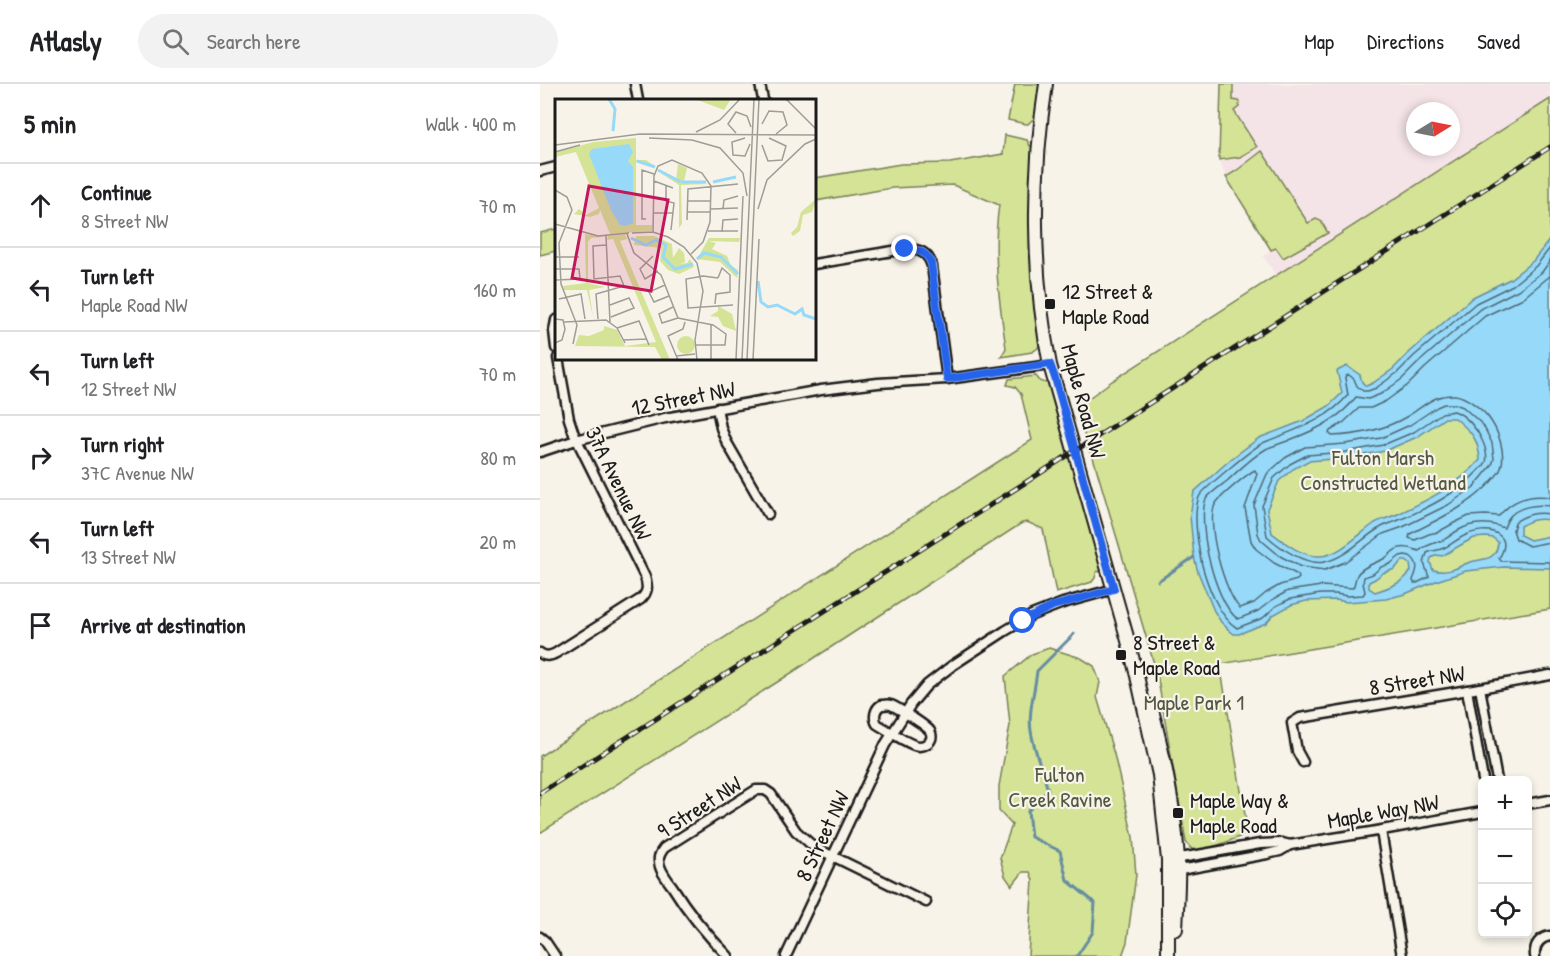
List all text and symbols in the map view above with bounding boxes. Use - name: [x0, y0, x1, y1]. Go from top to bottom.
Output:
- search box: [138, 14, 558, 68]
- text: Atlasly: [30, 22, 102, 60]
- icon: search: [159, 25, 192, 58]
- text: Search here: [207, 26, 301, 56]
- text: Map: [1304, 27, 1334, 56]
- text: Directions: [1367, 27, 1444, 56]
- text: Saved: [1477, 27, 1520, 56]
- inset map: [555, 99, 816, 360]
- north arrow: [1406, 102, 1460, 156]
- text: 5 min: [24, 106, 76, 141]
- text: Walk · 400 m: [425, 110, 516, 137]
- text: Continue: [81, 177, 152, 207]
- icon: ahead: [24, 189, 57, 222]
- text: 70 m: [479, 192, 516, 219]
- text: 8 Street NW: [81, 207, 168, 234]
- route end: [891, 235, 917, 261]
- text: Turn left: [81, 261, 154, 291]
- icon: left: [24, 273, 57, 306]
- text: 160 m: [474, 276, 516, 303]
- place label: 12 Street & Maple Road: [1062, 276, 1153, 331]
- text: Maple Road NW: [81, 291, 188, 318]
- marker: 12 Street & Maple Road: [1043, 297, 1057, 311]
- street label: Maple Road NW: [1054, 341, 1114, 462]
- text: Turn left: [81, 345, 154, 375]
- icon: left: [24, 357, 57, 390]
- text: 70 m: [479, 360, 516, 387]
- street label: 12 Street NW: [629, 373, 738, 423]
- text: 12 Street NW: [81, 375, 176, 402]
- street label: 37A Avenue NW: [579, 421, 660, 545]
- text: Turn right: [81, 429, 164, 459]
- icon: right: [24, 441, 57, 474]
- park label: Fulton Marsh Constructed Wetland: [1300, 442, 1466, 497]
- text: 80 m: [480, 444, 516, 471]
- text: 37C Avenue NW: [81, 459, 194, 486]
- text: Turn left: [81, 513, 154, 543]
- icon: left: [24, 525, 57, 558]
- text: 20 m: [479, 528, 516, 555]
- text: 13 Street NW: [81, 543, 176, 570]
- route start: [1009, 607, 1035, 633]
- icon: arrive: [24, 609, 57, 642]
- text: Arrive at destination: [81, 610, 246, 640]
- place label: 8 Street & Maple Road: [1133, 627, 1220, 682]
- marker: 8 Street & Maple Road: [1114, 648, 1128, 662]
- street label: 8 Street NW: [1367, 658, 1467, 702]
- park label: Maple Park 1: [1144, 687, 1244, 717]
- park label: Fulton Creek Ravine: [1008, 759, 1112, 814]
- street label: 9 Street NW: [651, 768, 747, 845]
- map controls: [1478, 776, 1532, 938]
- button: +: [1478, 776, 1532, 830]
- place label: Maple Way & Maple Road: [1190, 785, 1289, 840]
- street label: 8 Street NW: [788, 786, 856, 886]
- street label: Maple Way NW: [1325, 786, 1441, 836]
- marker: Maple Way & Maple Road: [1171, 806, 1185, 820]
- button: −: [1478, 830, 1532, 884]
- button: locate: [1478, 884, 1532, 938]

